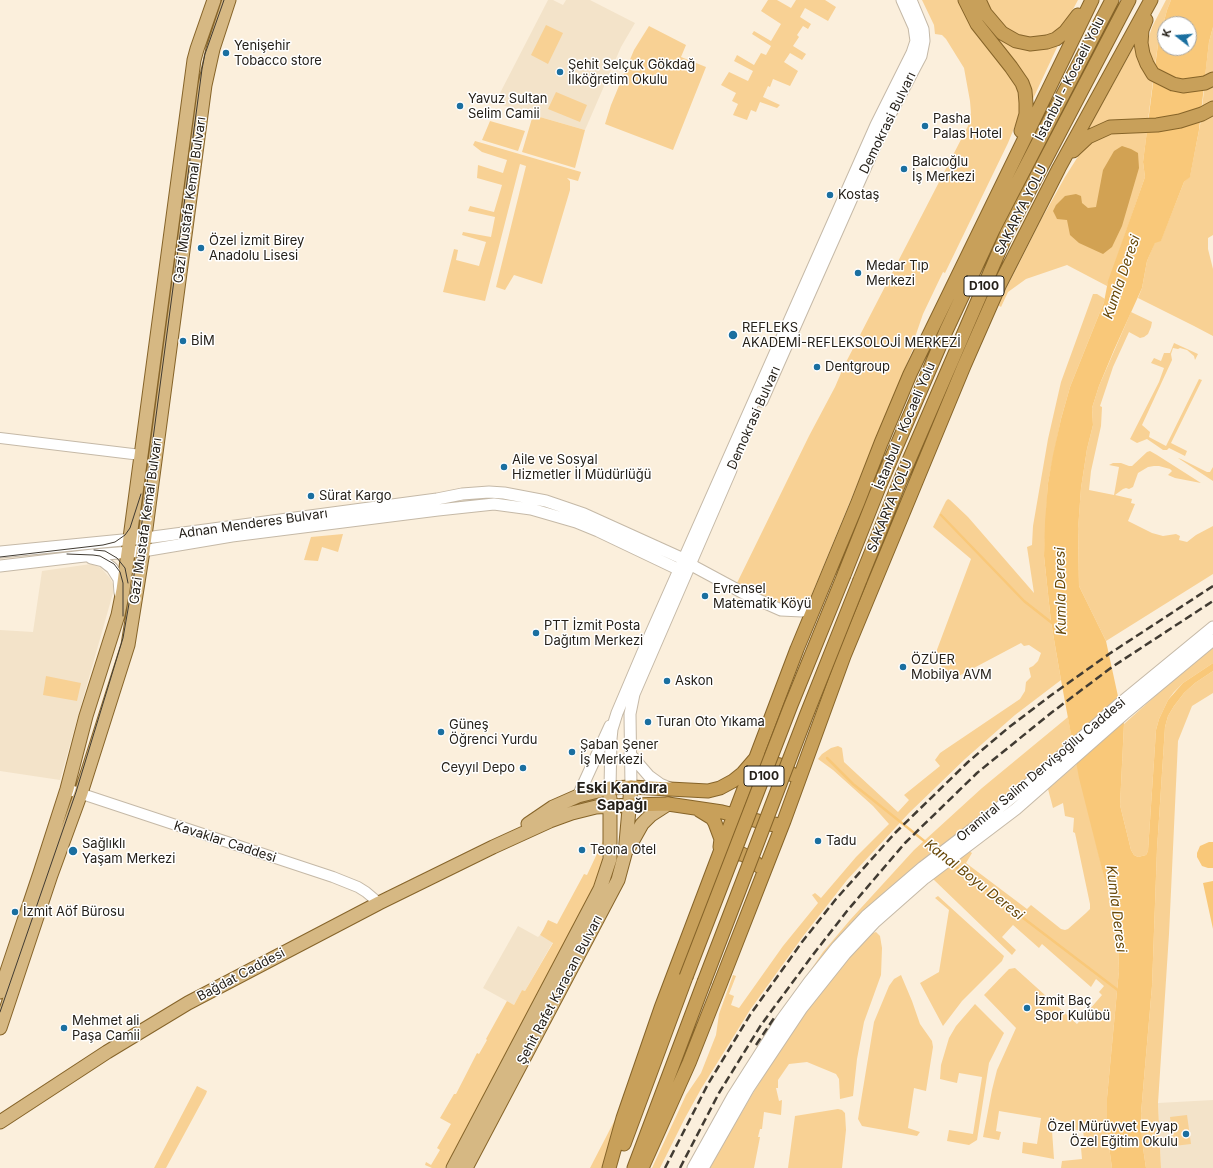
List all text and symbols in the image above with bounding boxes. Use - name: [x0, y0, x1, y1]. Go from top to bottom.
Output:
- street label: İstanbul - Kocaeli Yolu: [1032, 15, 1108, 143]
- north arrow: [1157, 16, 1197, 56]
- text: K: [1159, 27, 1174, 39]
- place label: Yenişehir Tobacco store: [234, 38, 322, 69]
- marker: Yenişehir Tobacco store: [221, 48, 231, 58]
- place label: Şehit Selçuk Gökdağ İlköğretim Okulu: [568, 57, 695, 88]
- marker: Şehit Selçuk Gökdağ İlköğretim Okulu: [555, 67, 565, 77]
- street label: Demokrasi Bulvarı: [857, 70, 919, 176]
- place label: Yavuz Sultan Selim Camii: [468, 91, 548, 122]
- marker: Yavuz Sultan Selim Camii: [455, 101, 465, 111]
- place label: Pasha Palas Hotel: [933, 111, 1002, 142]
- street label: Gazi Mustafa Kemal Bulvarı: [171, 116, 209, 284]
- marker: Pasha Palas Hotel: [920, 121, 930, 131]
- place label: Balcıoğlu İş Merkezi: [912, 154, 975, 185]
- street label: SAKARYA YOLU: [992, 162, 1050, 258]
- marker: Balcıoğlu İş Merkezi: [899, 164, 909, 174]
- place label: Kostaş: [838, 187, 879, 203]
- marker: Kostaş: [825, 190, 835, 200]
- place label: Özel İzmit Birey Anadolu Lisesi: [209, 233, 304, 264]
- water label: Kumla Deresi: [1100, 233, 1144, 321]
- marker: Özel İzmit Birey Anadolu Lisesi: [196, 243, 206, 253]
- place label: Medar Tıp Merkezi: [866, 258, 929, 289]
- marker: Medar Tıp Merkezi: [853, 268, 863, 278]
- road number: D100: [964, 276, 1004, 296]
- place label: REFLEKS AKADEMİ-REFLEKSOLOJİ MERKEZİ: [742, 320, 961, 351]
- marker: REFLEKS AKADEMİ-REFLEKSOLOJİ MERKEZİ: [727, 329, 739, 341]
- place label: BİM: [191, 333, 215, 349]
- marker: BİM: [178, 336, 188, 346]
- place label: Dentgroup: [825, 359, 890, 375]
- street label: İstanbul - Kocaeli Yolu: [871, 360, 939, 492]
- marker: Dentgroup: [812, 362, 822, 372]
- street label: Demokrasi Bulvarı: [724, 364, 784, 472]
- street label: Gazi Mustafa Kemal Bulvarı: [127, 437, 165, 605]
- place label: Aile ve Sosyal Hizmetler İl Müdürlüğü: [512, 452, 651, 483]
- street label: SAKARYA YOLU: [864, 457, 916, 555]
- marker: Aile ve Sosyal Hizmetler İl Müdürlüğü: [499, 462, 509, 472]
- place label: Sürat Kargo: [319, 488, 392, 504]
- marker: Sürat Kargo: [306, 491, 316, 501]
- street label: Adnan Menderes Bulvarı: [177, 506, 329, 542]
- water label: Kumla Deresi: [1052, 547, 1070, 635]
- place label: Evrensel Matematik Köyü: [713, 581, 811, 612]
- marker: Evrensel Matematik Köyü: [700, 591, 710, 601]
- place label: PTT İzmit Posta Dağıtım Merkezi: [544, 618, 643, 649]
- marker: PTT İzmit Posta Dağıtım Merkezi: [531, 628, 541, 638]
- place label: ÖZÜER Mobilya AVM: [911, 652, 992, 683]
- marker: ÖZÜER Mobilya AVM: [898, 662, 908, 672]
- place label: Askon: [675, 673, 713, 689]
- marker: Askon: [662, 676, 672, 686]
- street label: Oramiral Salim Dervişoğllu Caddesi: [953, 695, 1129, 845]
- place label: Turan Oto Yıkama: [656, 714, 765, 730]
- place label: Güneş Öğrenci Yurdu: [449, 717, 537, 748]
- marker: Turan Oto Yıkama: [643, 717, 653, 727]
- marker: Güneş Öğrenci Yurdu: [436, 727, 446, 737]
- place label: Şaban Şener İş Merkezi: [580, 737, 658, 768]
- marker: Şaban Şener İş Merkezi: [567, 747, 577, 757]
- place label: Ceyyıl Depo: [441, 760, 515, 776]
- marker: Ceyyıl Depo: [518, 763, 528, 773]
- road number: D100: [744, 766, 784, 786]
- district label: Eski Kandıra Sapağı: [577, 779, 667, 814]
- street label: Kavaklar Caddesi: [172, 818, 278, 866]
- place label: Tadu: [826, 833, 856, 849]
- place label: Sağlıklı Yaşam Merkezi: [82, 836, 175, 867]
- marker: Tadu: [813, 836, 823, 846]
- water label: Kanal Boyu Deresi: [921, 836, 1027, 924]
- place label: Teona Otel: [590, 842, 656, 858]
- marker: Sağlıklı Yaşam Merkezi: [67, 845, 79, 857]
- marker: Teona Otel: [577, 845, 587, 855]
- water label: Kumla Deresi: [1102, 865, 1130, 953]
- place label: İzmit Aöf Bürosu: [23, 904, 125, 920]
- marker: İzmit Aöf Bürosu: [10, 907, 20, 917]
- street label: Şehit Rafet Karacan Bulvarı: [514, 913, 606, 1067]
- street label: Bağdat Caddesi: [194, 945, 288, 1005]
- place label: İzmit Baç Spor Kulübü: [1035, 993, 1110, 1024]
- marker: İzmit Baç Spor Kulübü: [1022, 1003, 1032, 1013]
- place label: Mehmet ali Paşa Camii: [72, 1013, 140, 1044]
- marker: Mehmet ali Paşa Camii: [59, 1023, 69, 1033]
- place label: Özel Mürüvvet Evyap Özel Eğitim Okulu: [1047, 1119, 1178, 1150]
- marker: Özel Mürüvvet Evyap Özel Eğitim Okulu: [1181, 1129, 1191, 1139]

